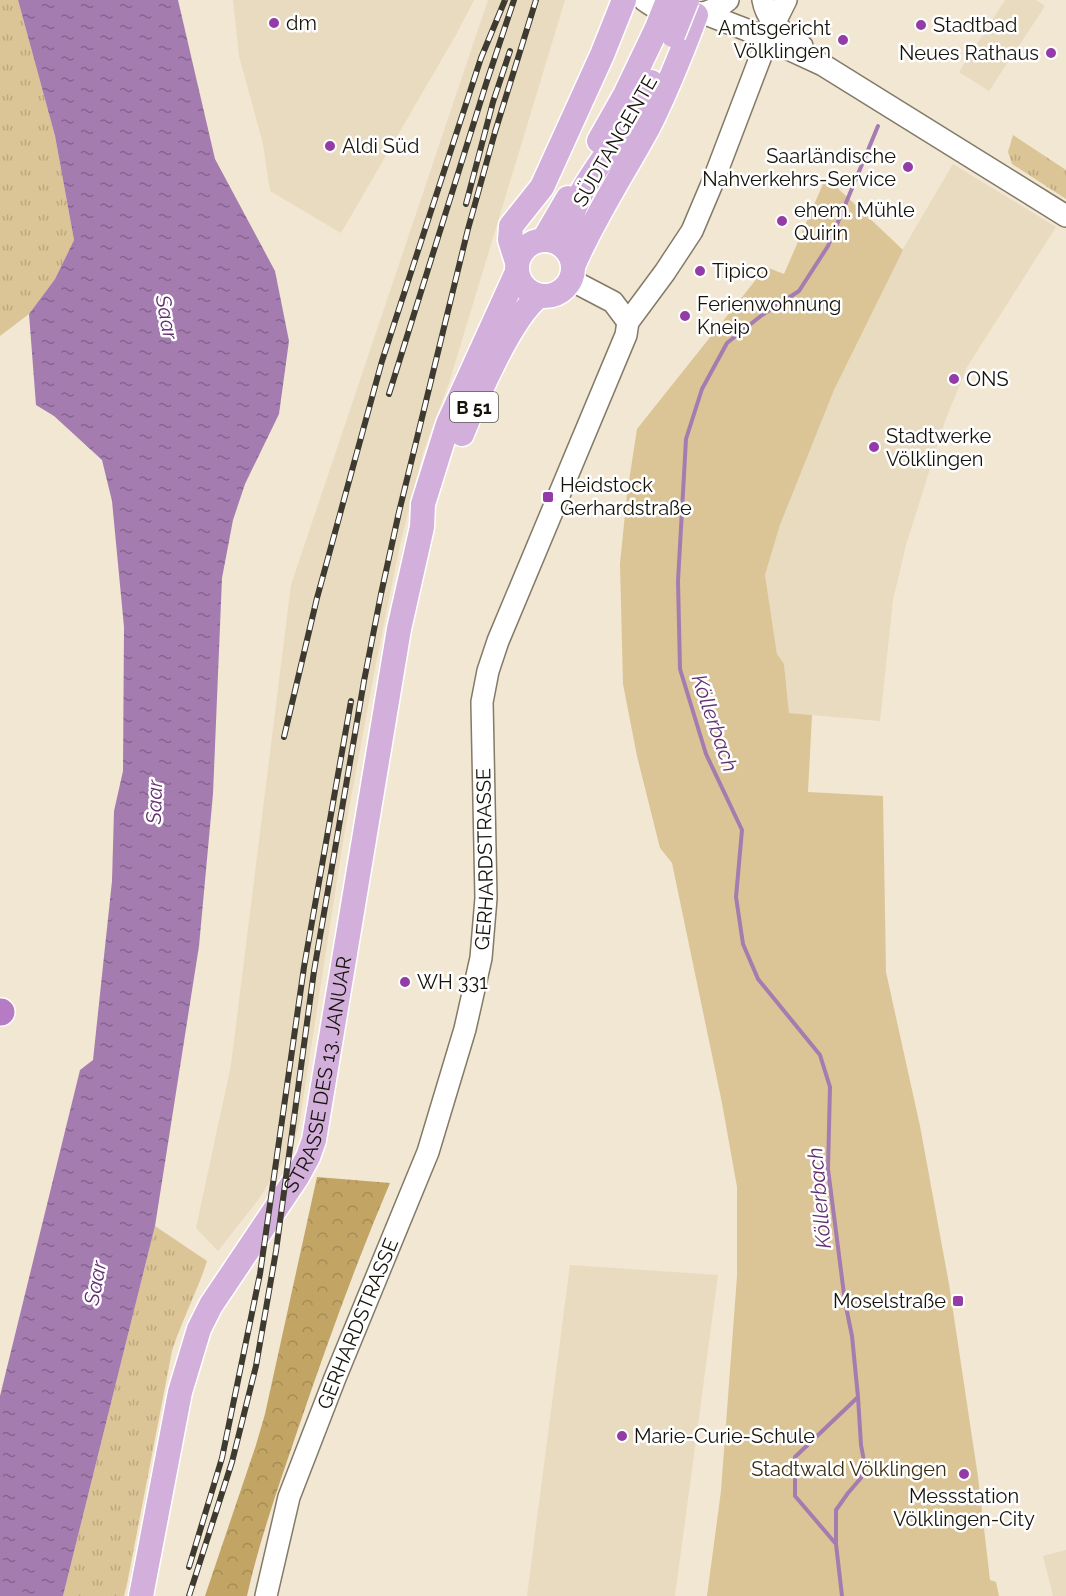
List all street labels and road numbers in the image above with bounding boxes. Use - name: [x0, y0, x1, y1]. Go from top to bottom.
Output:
- street label: SÜDTANGENTE: [568, 71, 662, 211]
- road number: B 51: [450, 392, 498, 422]
- street label: GERHARDSTRASSE: [470, 768, 498, 951]
- street label: STRASSE DES 13. JANUAR: [278, 955, 356, 1197]
- street label: GERHARDSTRASSE: [312, 1235, 403, 1413]

